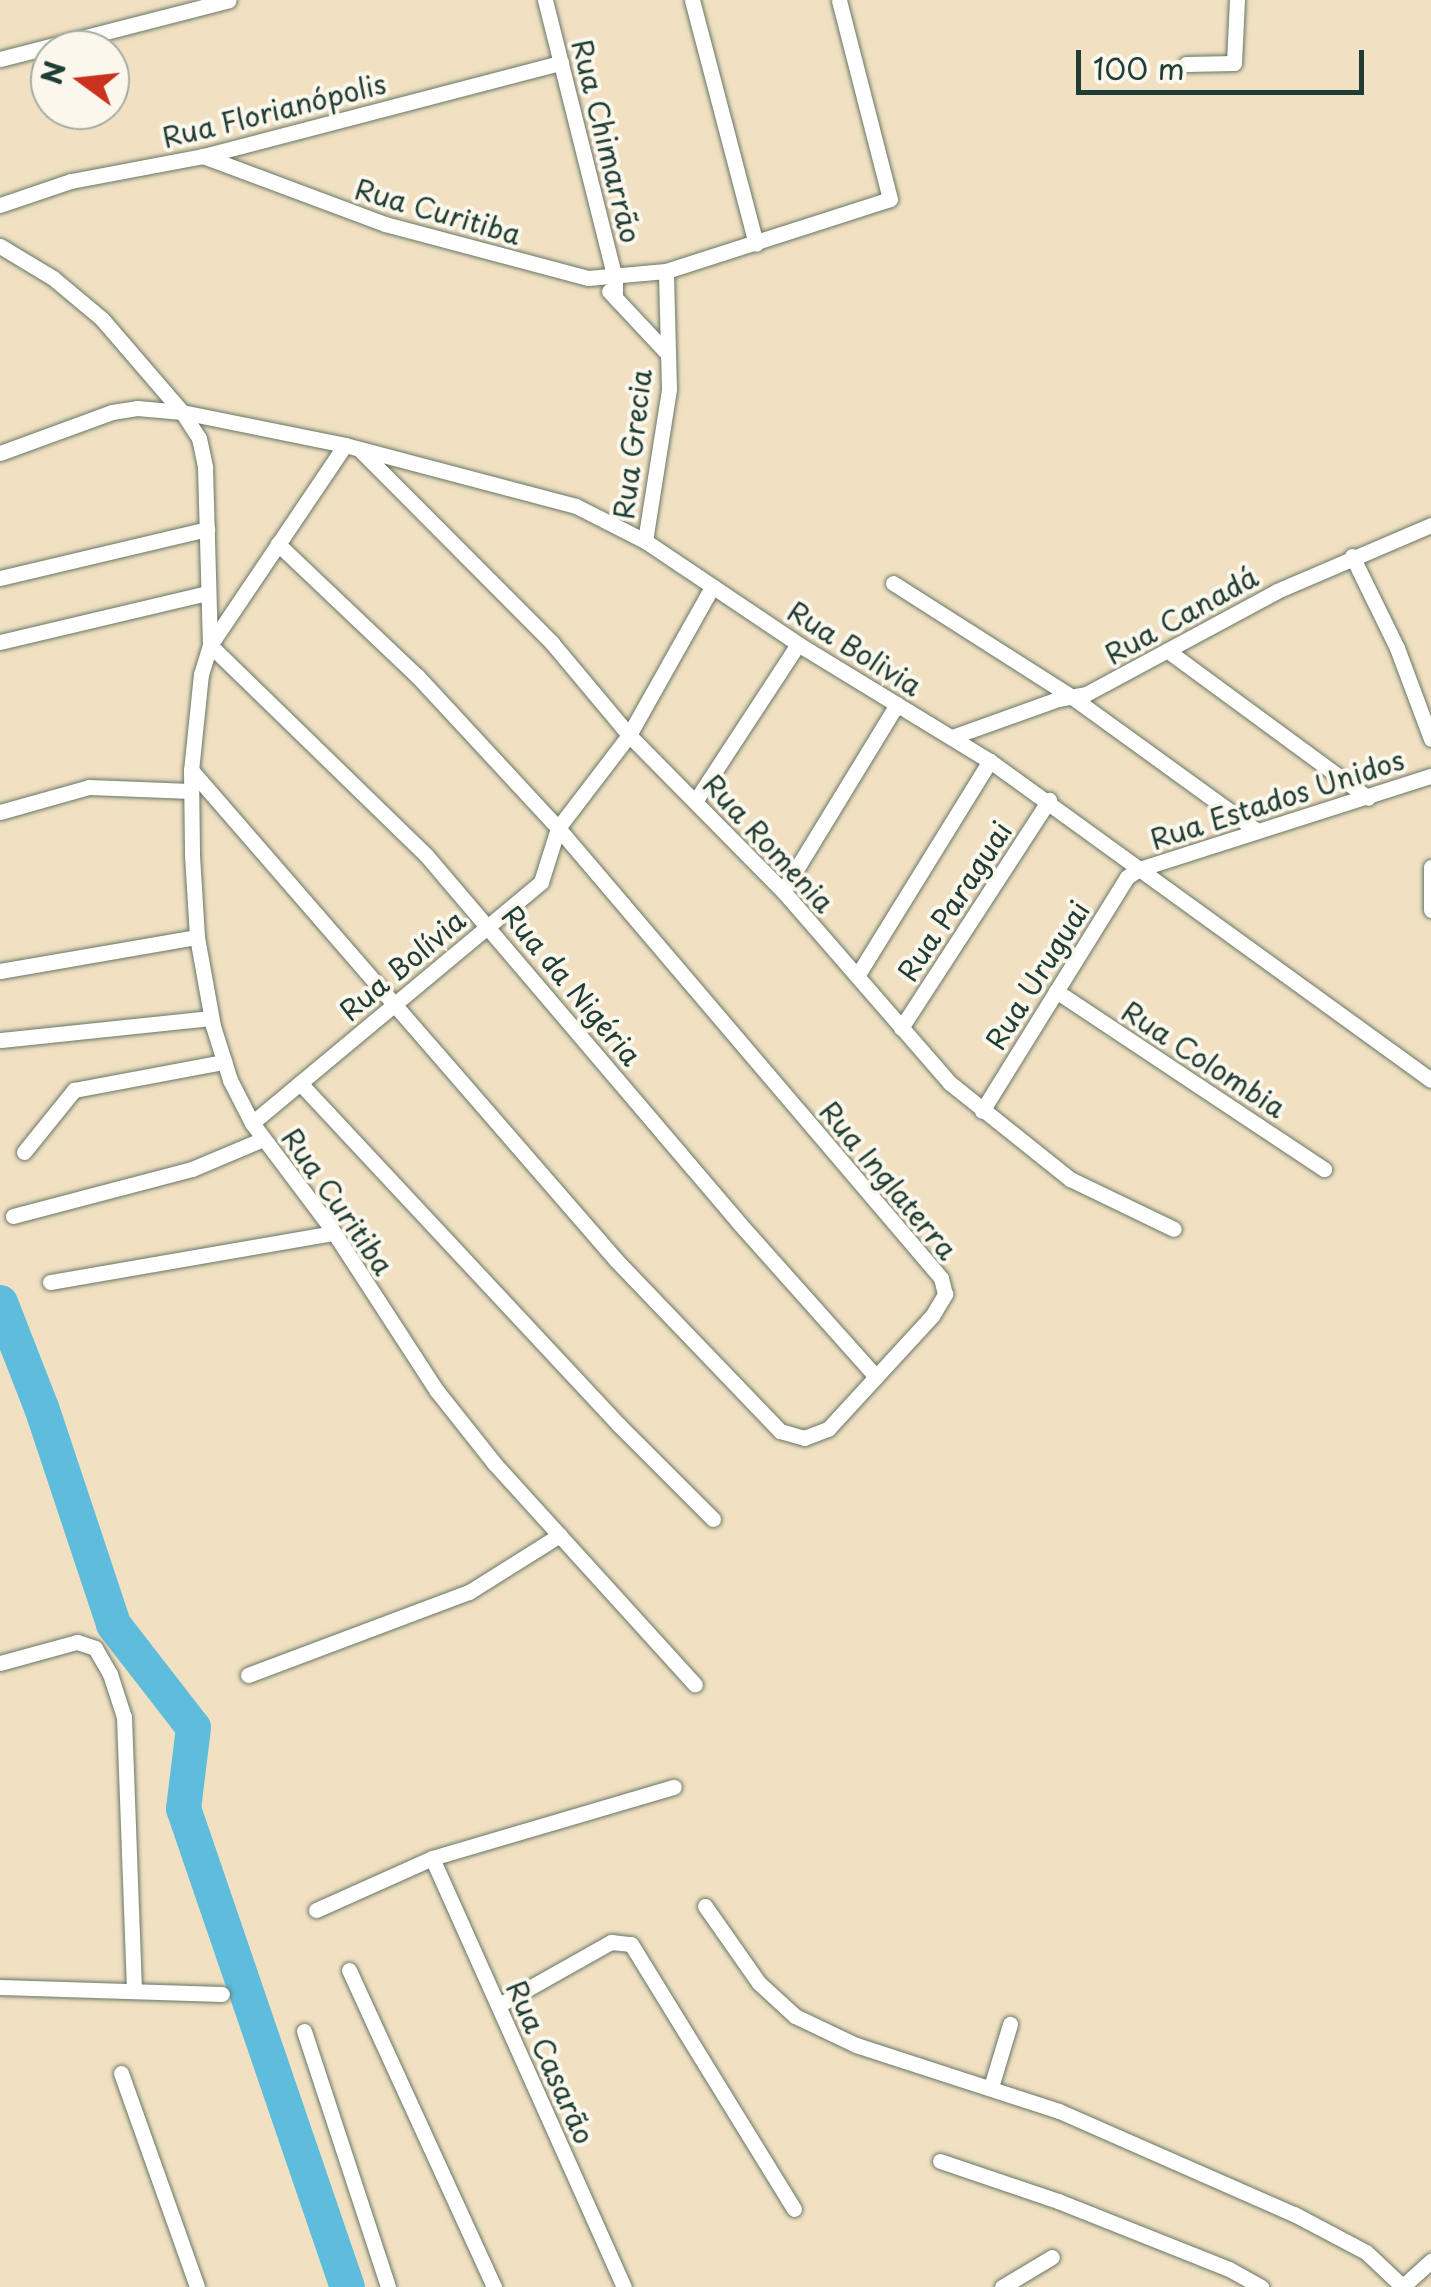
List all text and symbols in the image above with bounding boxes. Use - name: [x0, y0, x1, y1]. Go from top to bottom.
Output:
- north arrow: [30, 30, 130, 130]
- scale bar: [1081, 30, 1368, 92]
- street label: Rua Chimarrão: [566, 36, 648, 246]
- text: 100 m: [1093, 45, 1185, 90]
- text: N: [29, 56, 76, 89]
- street label: Rua Florianópolis: [156, 65, 392, 155]
- street label: Rua Curitiba: [350, 171, 526, 251]
- street label: Rua Grecia: [606, 365, 658, 523]
- street label: Rua Canadá: [1099, 559, 1263, 671]
- street label: Rua Bolivia: [782, 593, 928, 703]
- street label: Rua Estados Unidos: [1145, 742, 1409, 856]
- street label: Rua Romenia: [696, 766, 842, 920]
- street label: Rua Paraguai: [890, 814, 1018, 988]
- street label: Rua Uruguai: [978, 894, 1096, 1056]
- street label: Rua da Nigéria: [494, 896, 650, 1074]
- street label: Rua Bolívia: [332, 902, 472, 1028]
- street label: Rua Colombia: [1115, 993, 1293, 1125]
- street label: Rua Inglaterra: [813, 1094, 965, 1266]
- street label: Rua Curitiba: [275, 1120, 401, 1282]
- street label: Rua Casarão: [500, 1975, 602, 2149]

